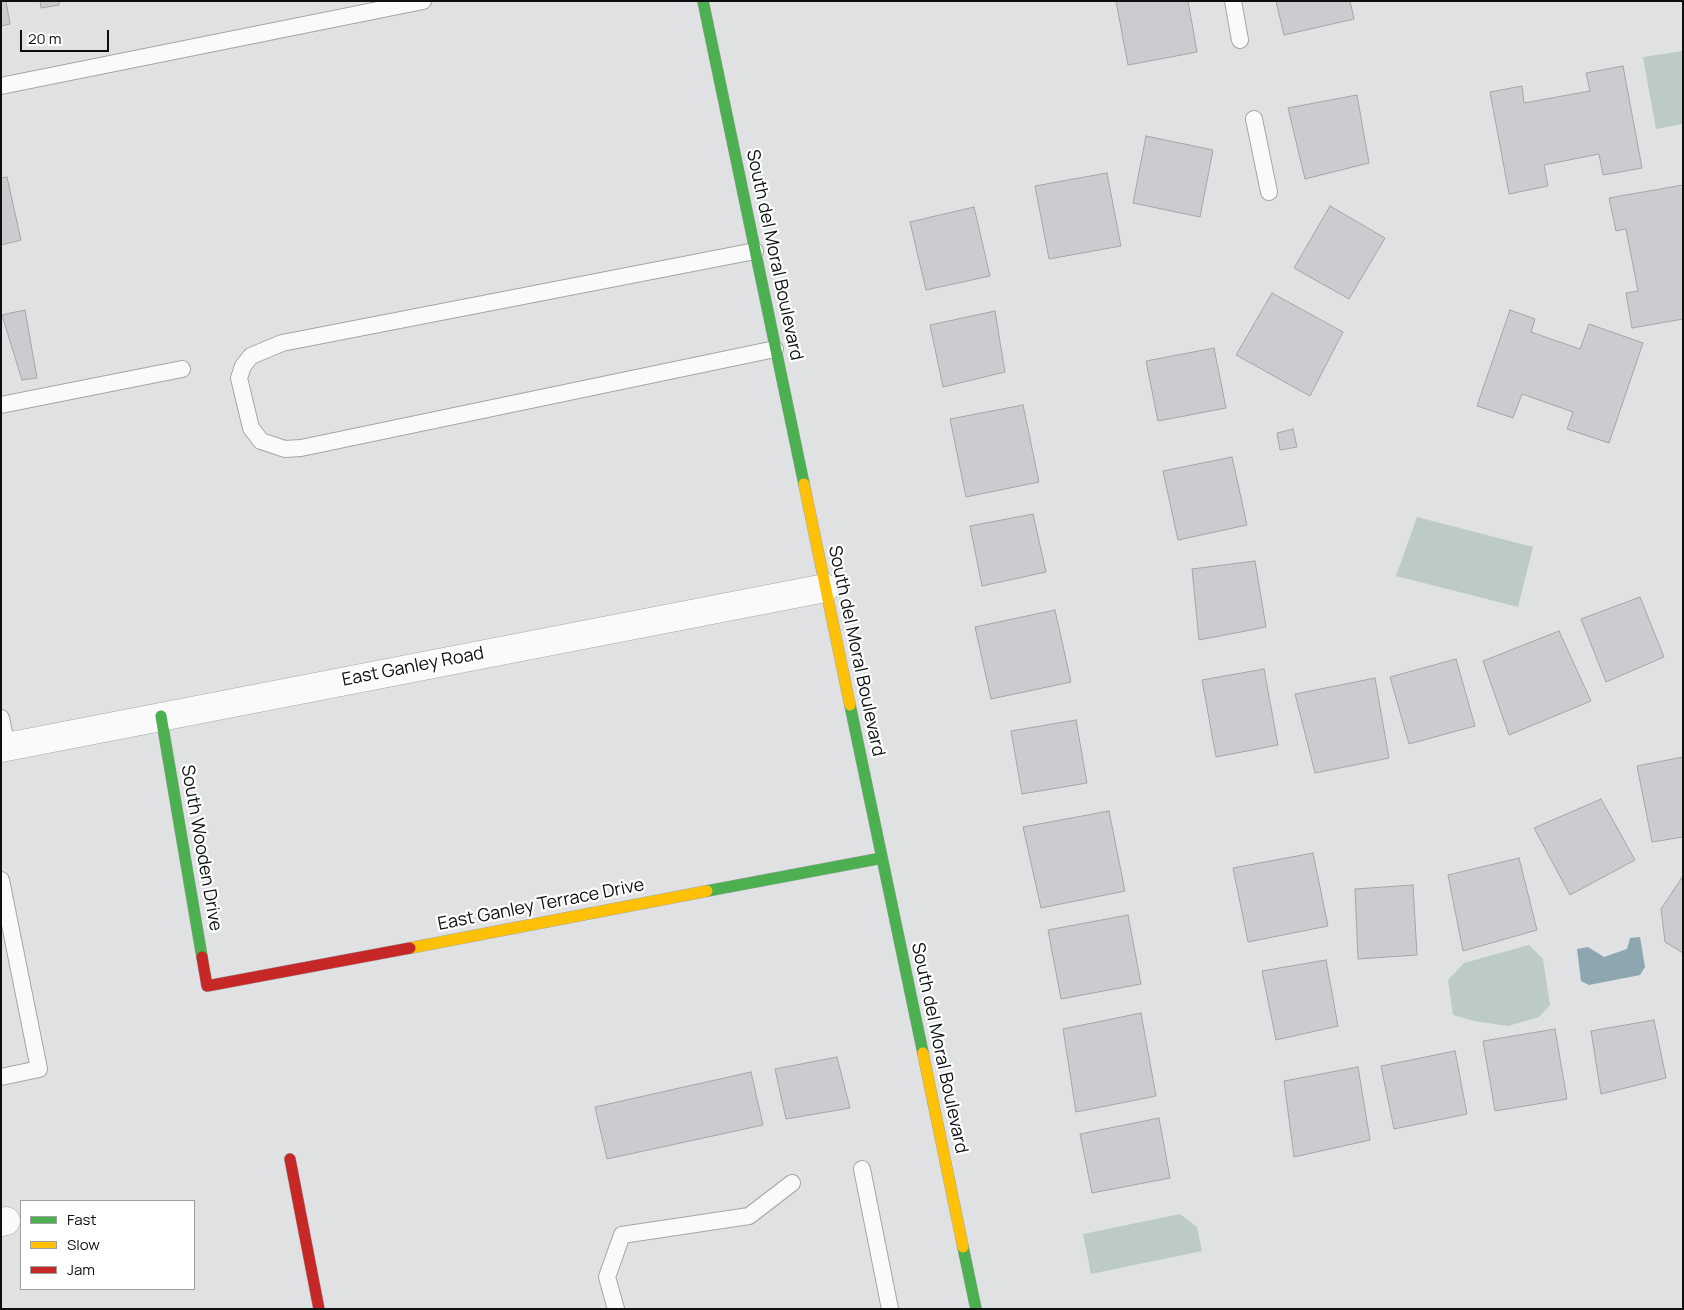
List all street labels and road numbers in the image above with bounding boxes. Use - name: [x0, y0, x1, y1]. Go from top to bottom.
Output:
- street label: South del Moral Boulevard: [741, 148, 807, 362]
- street label: South del Moral Boulevard: [823, 544, 889, 758]
- street label: East Ganley Road: [340, 643, 486, 691]
- street label: South Wooden Drive: [176, 763, 226, 933]
- street label: East Ganley Terrace Drive: [436, 874, 646, 936]
- street label: South del Moral Boulevard: [906, 941, 972, 1155]

